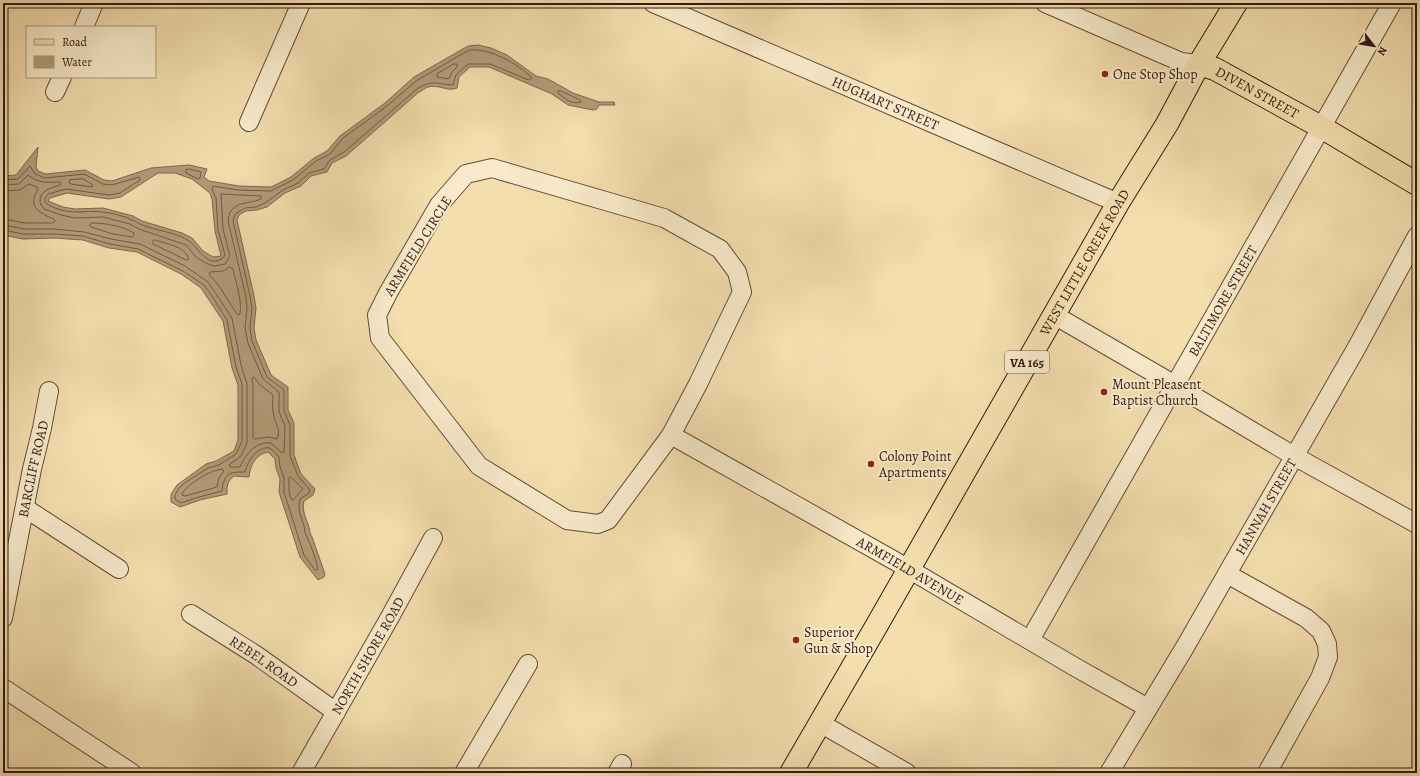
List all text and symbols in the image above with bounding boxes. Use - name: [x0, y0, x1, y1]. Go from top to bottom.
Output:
- legend: [26, 26, 156, 78]
- north arrow: [1354, 26, 1394, 66]
- text: Road: [62, 34, 88, 50]
- text: N: [1374, 44, 1391, 58]
- text: Water: [61, 54, 92, 70]
- street label: DIVEN STREET: [1212, 62, 1303, 123]
- place label: One Stop Shop: [1113, 65, 1198, 84]
- marker: One Stop Shop: [1100, 69, 1110, 79]
- street label: HUGHART STREET: [829, 72, 942, 135]
- street label: WEST LITTLE CREEK ROAD: [1034, 185, 1134, 340]
- street label: ARMFIELD CIRCLE: [379, 192, 456, 300]
- street label: BALTIMORE STREET: [1184, 242, 1262, 360]
- road number: VA 165: [1005, 351, 1049, 373]
- place label: Mount Pleasent Baptist Church: [1112, 375, 1202, 410]
- marker: Mount Pleasent Baptist Church: [1099, 387, 1109, 397]
- street label: BARCLIFF ROAD: [13, 419, 53, 519]
- place label: Colony Point Apartments: [878, 447, 952, 482]
- street label: HANNAH STREET: [1230, 455, 1301, 558]
- marker: Colony Point Apartments: [866, 459, 876, 469]
- street label: ARMFIELD AVENUE: [852, 531, 967, 609]
- street label: NORTH SHORE ROAD: [327, 593, 409, 718]
- place label: Superior Gun & Shop: [804, 623, 873, 658]
- street label: REBEL ROAD: [226, 631, 302, 692]
- marker: Superior Gun & Shop: [791, 635, 801, 645]

